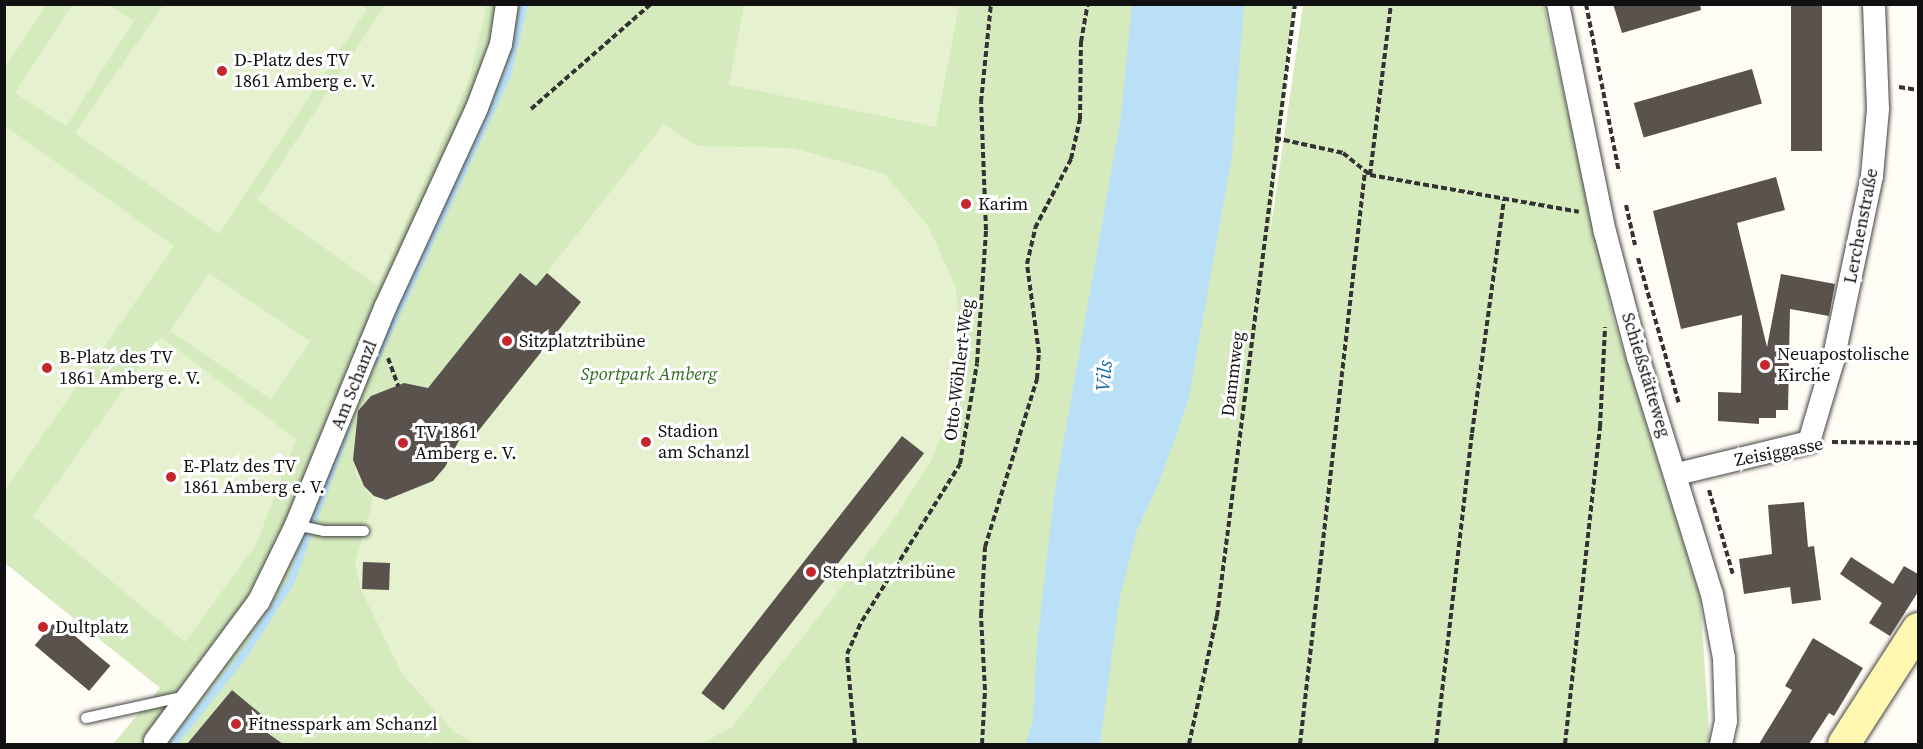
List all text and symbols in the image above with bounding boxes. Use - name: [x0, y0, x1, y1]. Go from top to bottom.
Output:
- place label: D-Platz des TV 1861 Amberg e. V.: [234, 50, 376, 92]
- marker: D-Platz des TV 1861 Amberg e. V.: [215, 64, 229, 78]
- street label: Lerchenstraße: [1839, 167, 1883, 285]
- place label: Karim: [978, 193, 1028, 215]
- marker: Karim: [959, 197, 973, 211]
- street label: Otto-Wöhlert-Weg: [940, 298, 978, 442]
- street label: Schießstätteweg: [1617, 310, 1675, 440]
- place label: Sitzplatztribüne: [519, 330, 646, 352]
- street label: Dammweg: [1217, 330, 1249, 418]
- marker: Sitzplatztribüne: [500, 334, 514, 348]
- street label: Am Schanzl: [326, 337, 382, 433]
- place label: Neuapostolische Kirche: [1777, 344, 1909, 386]
- place label: B-Platz des TV 1861 Amberg e. V.: [59, 347, 201, 389]
- marker: Neuapostolische Kirche: [1758, 358, 1772, 372]
- water label: Vils: [1091, 360, 1117, 392]
- marker: B-Platz des TV 1861 Amberg e. V.: [40, 361, 54, 375]
- park label: Sportpark Amberg: [581, 363, 717, 385]
- place label: Stadion am Schanzl: [658, 421, 750, 464]
- place label: TV 1861 Amberg e. V.: [415, 422, 517, 464]
- street label: Zeisiggasse: [1733, 433, 1825, 471]
- marker: Stadion am Schanzl: [639, 435, 653, 449]
- marker: TV 1861 Amberg e. V.: [396, 436, 410, 450]
- place label: E-Platz des TV 1861 Amberg e. V.: [183, 456, 325, 498]
- marker: E-Platz des TV 1861 Amberg e. V.: [164, 470, 178, 484]
- place label: Stehplatztribüne: [823, 561, 956, 583]
- marker: Stehplatztribüne: [804, 565, 818, 579]
- place label: Dultplatz: [55, 616, 128, 638]
- marker: Dultplatz: [36, 620, 50, 634]
- place label: Fitnesspark am Schanzl: [248, 713, 438, 735]
- marker: Fitnesspark am Schanzl: [229, 717, 243, 731]

